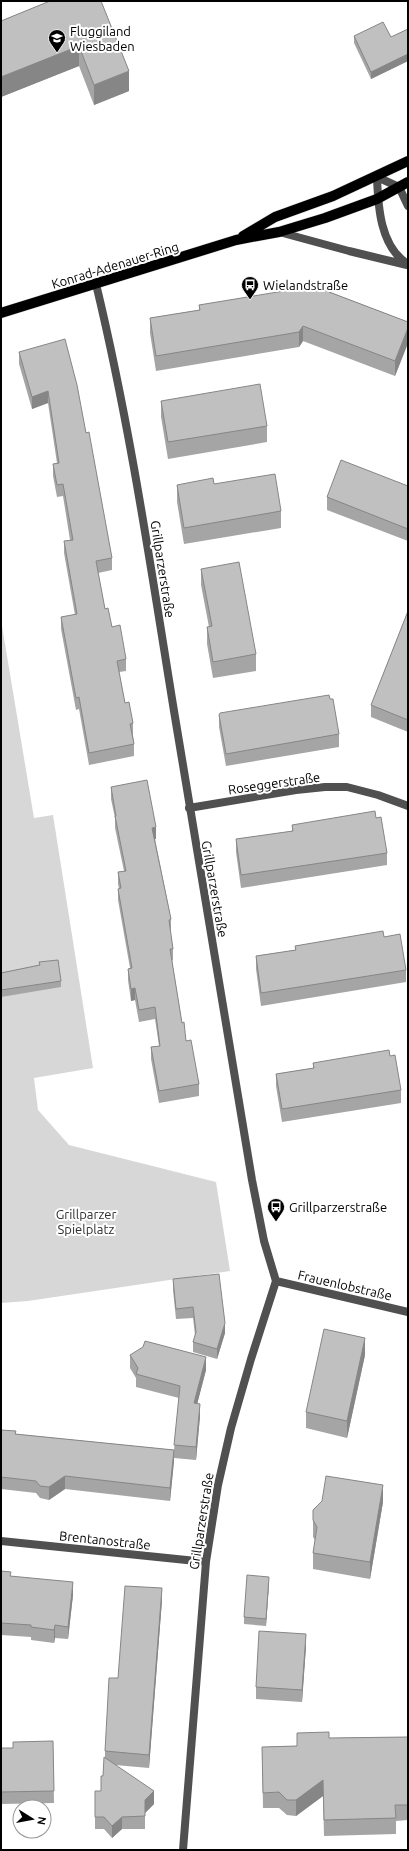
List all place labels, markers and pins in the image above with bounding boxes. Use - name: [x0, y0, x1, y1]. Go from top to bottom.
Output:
- place label: Fluggiland Wiesbaden: [70, 24, 135, 53]
- school or university icon: Fluggiland Wiesbaden: [47, 28, 67, 53]
- bus stop icon: Wielandstraße: [240, 275, 260, 300]
- place label: Wielandstraße: [263, 278, 348, 292]
- bus stop icon: Grillparzerstraße: [266, 1197, 286, 1222]
- place label: Grillparzerstraße: [289, 1200, 387, 1214]

